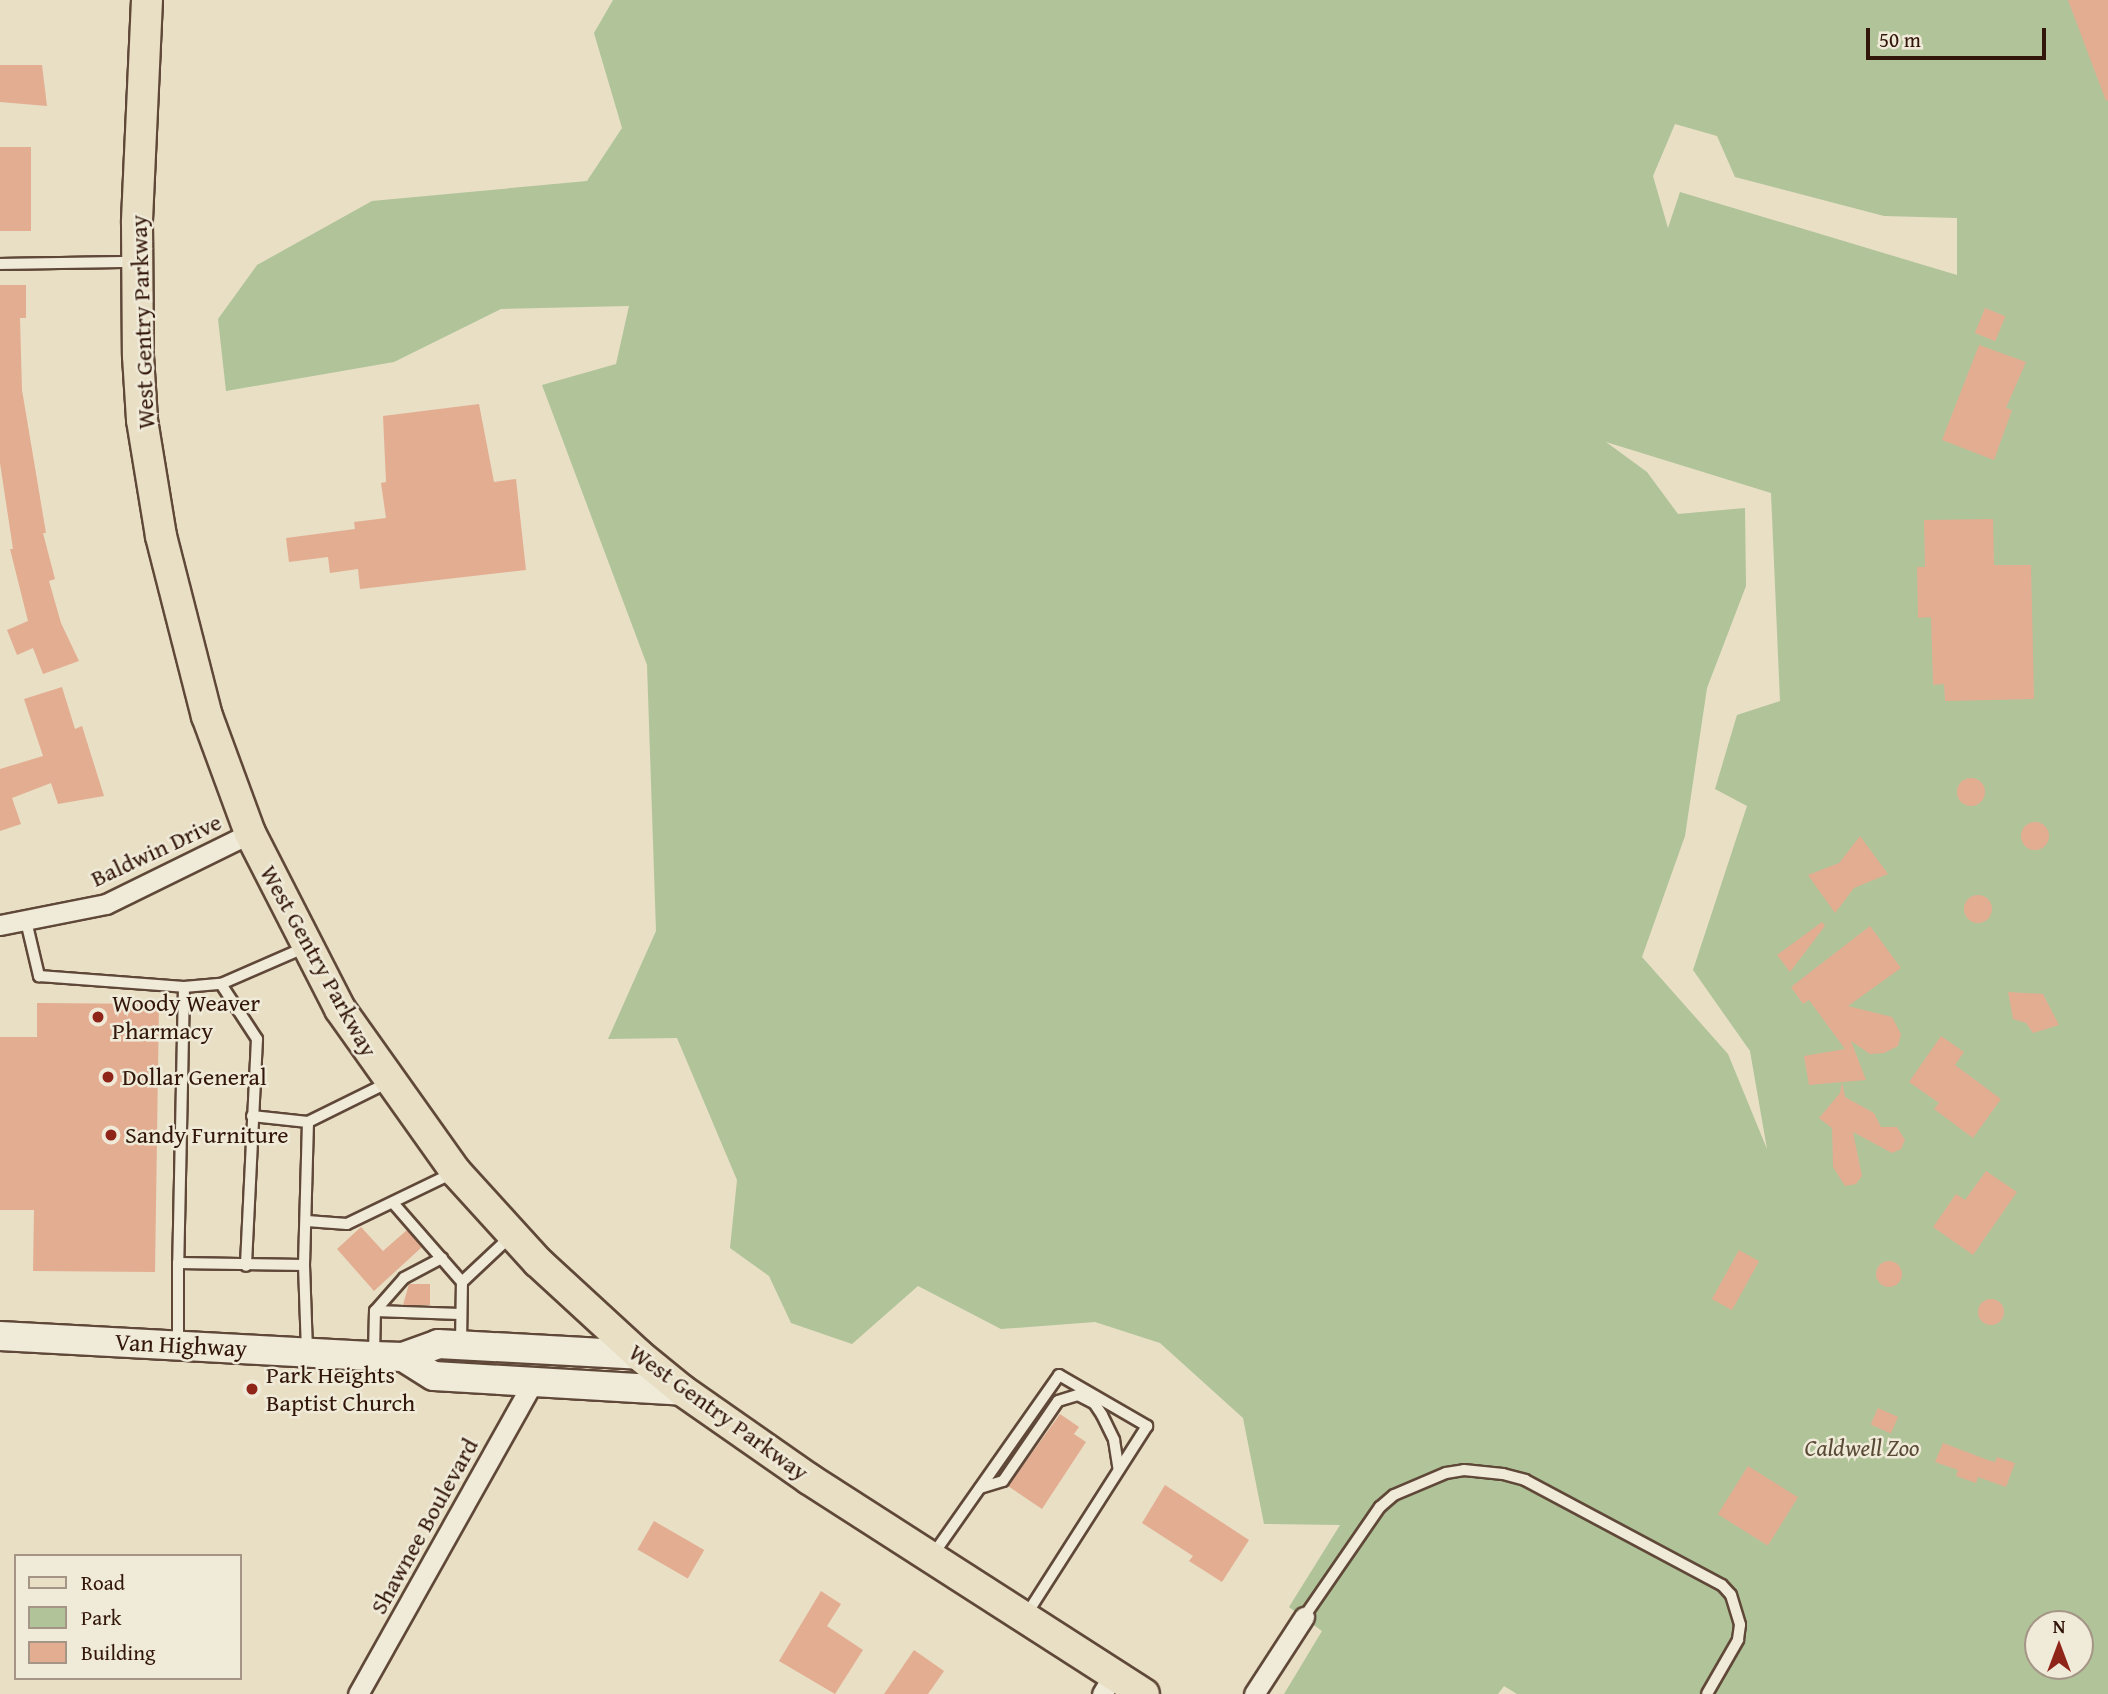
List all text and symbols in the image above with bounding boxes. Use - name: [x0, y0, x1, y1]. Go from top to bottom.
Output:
- scale bar: [1870, 14, 2050, 58]
- text: 50 m: [1879, 24, 1921, 55]
- street label: West Gentry Parkway: [124, 214, 160, 430]
- street label: Baldwin Drive: [86, 807, 226, 893]
- street label: West Gentry Parkway: [254, 860, 384, 1062]
- place label: Woody Weaver Pharmacy: [112, 989, 260, 1045]
- marker: Woody Weaver Pharmacy: [90, 1009, 106, 1025]
- place label: Dollar General: [122, 1063, 267, 1091]
- marker: Dollar General: [100, 1069, 116, 1085]
- place label: Sandy Furniture: [125, 1121, 289, 1149]
- marker: Sandy Furniture: [103, 1127, 119, 1143]
- street label: Van Highway: [114, 1327, 248, 1363]
- street label: West Gentry Parkway: [624, 1337, 814, 1487]
- place label: Park Heights Baptist Church: [266, 1361, 415, 1417]
- marker: Park Heights Baptist Church: [244, 1381, 260, 1397]
- street label: Shawnee Boulevard: [364, 1433, 484, 1619]
- park label: Caldwell Zoo: [1805, 1434, 1919, 1462]
- legend: [14, 1554, 242, 1680]
- text: Road: [81, 1567, 125, 1598]
- text: Park: [81, 1602, 122, 1633]
- north arrow: [2024, 1610, 2094, 1680]
- text: N: [2053, 1612, 2065, 1640]
- text: Building: [81, 1637, 155, 1668]

